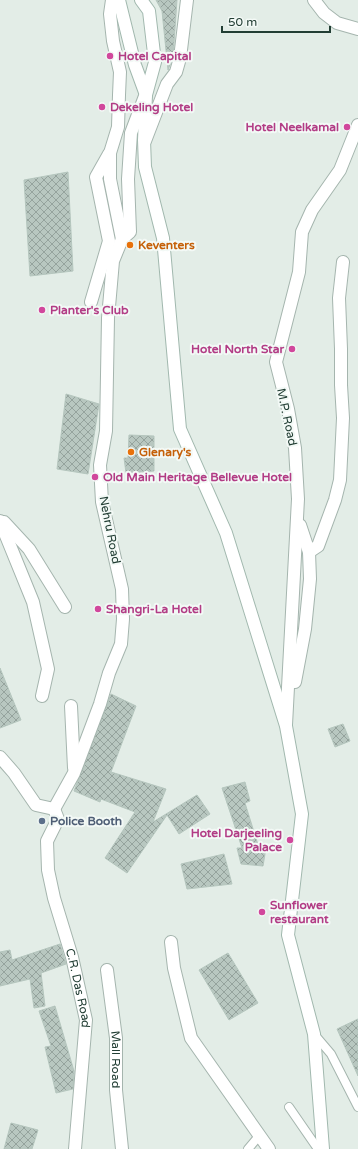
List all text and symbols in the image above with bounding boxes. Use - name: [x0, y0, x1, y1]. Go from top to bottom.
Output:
- scale bar: [222, 8, 330, 34]
- text: 50 m: [228, 15, 257, 29]
- place label: Hotel Capital: [118, 49, 192, 64]
- marker: Hotel Capital: [105, 51, 115, 61]
- place label: Dekeling Hotel: [110, 100, 193, 115]
- marker: Dekeling Hotel: [97, 102, 107, 112]
- place label: Hotel Neelkamal: [246, 120, 339, 134]
- marker: Hotel Neelkamal: [342, 122, 352, 132]
- place label: Keventers: [138, 238, 195, 252]
- marker: Keventers: [125, 240, 135, 250]
- place label: Planter's Club: [50, 303, 129, 317]
- marker: Planter's Club: [37, 305, 47, 315]
- place label: Hotel North Star: [191, 342, 284, 356]
- marker: Hotel North Star: [287, 344, 297, 354]
- street label: M.P. Road: [274, 387, 300, 447]
- place label: Glenary's: [139, 445, 192, 460]
- marker: Glenary's: [126, 447, 136, 457]
- place label: Old Main Heritage Bellevue Hotel: [103, 470, 292, 485]
- marker: Old Main Heritage Bellevue Hotel: [90, 472, 100, 482]
- street label: Nehru Road: [97, 495, 123, 565]
- place label: Shangri-La Hotel: [106, 602, 202, 617]
- marker: Shangri-La Hotel: [93, 604, 103, 614]
- place label: Police Booth: [50, 814, 122, 828]
- marker: Police Booth: [37, 816, 47, 826]
- place label: Hotel Darjeeling Palace: [191, 826, 282, 854]
- marker: Hotel Darjeeling Palace: [285, 835, 295, 845]
- place label: Sunflower restaurant: [270, 898, 329, 926]
- marker: Sunflower restaurant: [257, 907, 267, 917]
- street label: C.R. Das Road: [63, 947, 93, 1028]
- street label: Mall Road: [108, 1030, 123, 1088]

